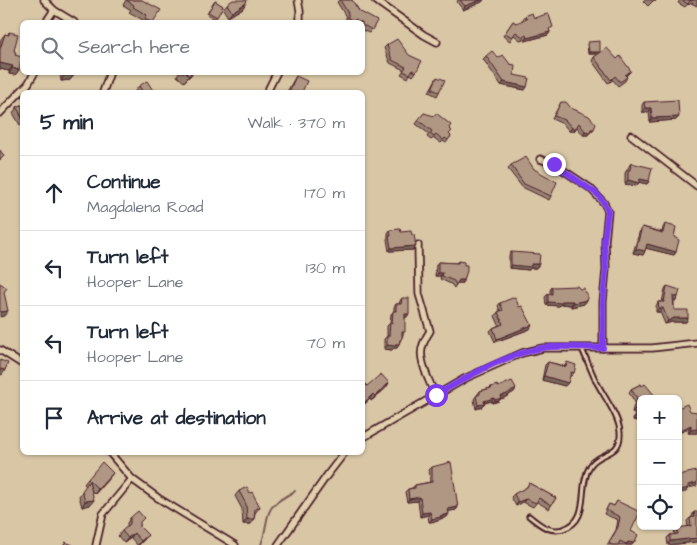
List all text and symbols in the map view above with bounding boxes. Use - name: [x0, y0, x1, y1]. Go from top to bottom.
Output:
- search box: [20, 20, 365, 75]
- icon: search: [38, 34, 66, 62]
- text: Search here: [78, 34, 190, 61]
- text: 5 min: [40, 108, 93, 137]
- text: Walk · 370 m: [247, 112, 345, 134]
- route end: [543, 153, 566, 176]
- text: Continue: [87, 169, 161, 196]
- icon: ahead: [40, 179, 68, 207]
- text: 170 m: [304, 182, 345, 204]
- text: Magdalena Road: [87, 196, 203, 218]
- text: Turn left: [87, 244, 168, 271]
- icon: left: [40, 254, 68, 282]
- text: 130 m: [306, 257, 345, 279]
- text: Hooper Lane: [87, 271, 183, 293]
- text: Turn left: [87, 319, 168, 346]
- icon: left: [40, 329, 68, 357]
- text: 70 m: [306, 332, 345, 354]
- text: Hooper Lane: [87, 346, 183, 368]
- route start: [425, 384, 448, 407]
- map controls: [637, 395, 682, 530]
- button: +: [637, 395, 682, 440]
- icon: arrive: [40, 404, 68, 432]
- text: Arrive at destination: [87, 405, 266, 432]
- button: −: [637, 440, 682, 485]
- button: locate: [637, 485, 682, 530]

